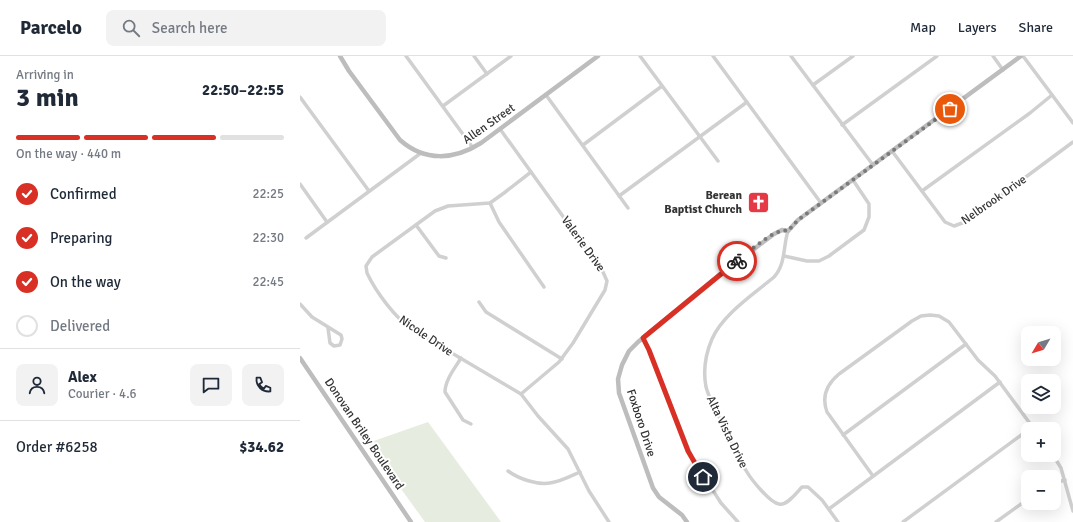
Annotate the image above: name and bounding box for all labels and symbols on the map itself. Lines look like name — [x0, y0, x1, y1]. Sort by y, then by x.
pin — [933, 92, 967, 126]
street label: Allen Street — [460, 101, 518, 147]
street label: Nelbrook Drive — [958, 172, 1030, 228]
place label: Berean Baptist Church — [664, 188, 742, 217]
church icon: Berean Baptist Church — [745, 189, 771, 215]
street label: Valerie Drive — [558, 213, 608, 275]
courier — [717, 241, 757, 281]
street label: Nicole Drive — [396, 312, 456, 360]
north arrow — [1021, 326, 1061, 366]
street label: Donovan Briley Boulevard — [321, 375, 407, 493]
street label: Foxboro Drive — [623, 387, 659, 459]
street label: Alta Vista Drive — [703, 393, 751, 471]
pin — [686, 460, 720, 494]

